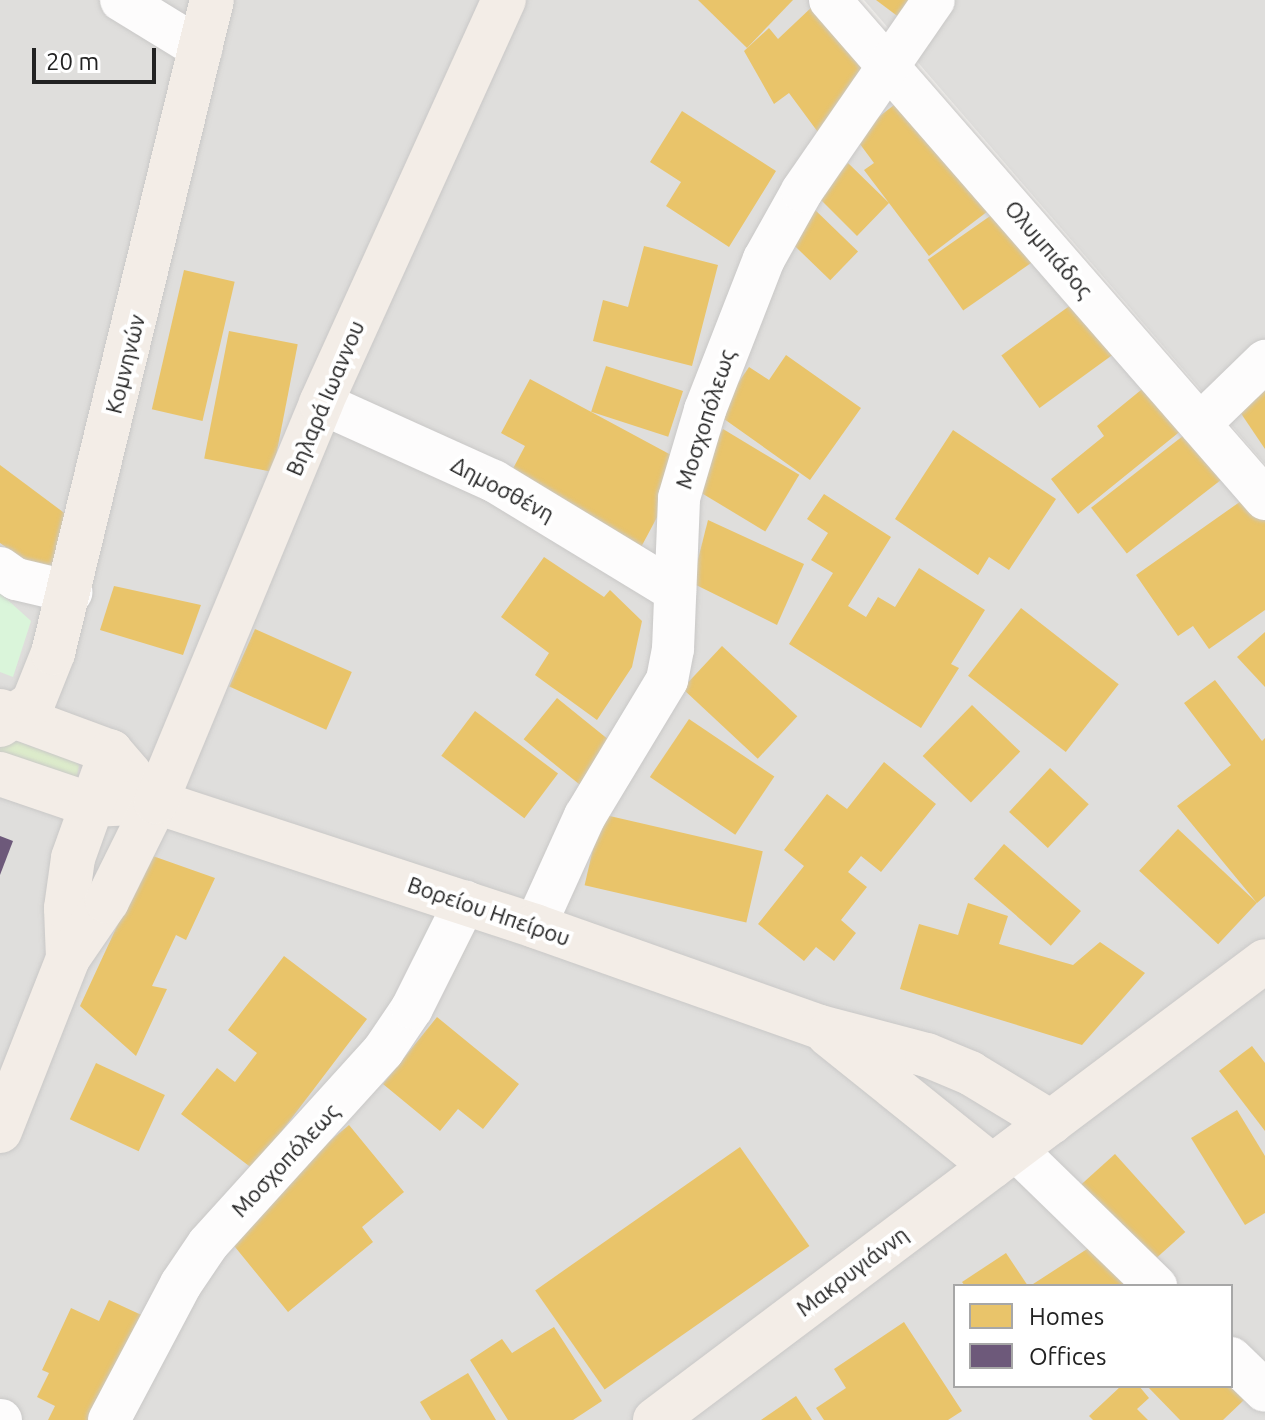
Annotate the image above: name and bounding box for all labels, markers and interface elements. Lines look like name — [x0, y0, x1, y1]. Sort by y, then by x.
scale bar — [36, 32, 160, 82]
text: 20 m — [46, 48, 99, 75]
street label: Ολυμπιάδος — [1000, 195, 1098, 303]
street label: Κομνηνών — [100, 312, 150, 416]
street label: Βηλαρά Ιωαννου — [280, 316, 370, 480]
street label: Μοσχοπόλεως — [670, 346, 740, 492]
street label: Δημοσθένη — [447, 451, 559, 527]
street label: Βορείου Ηπείρου — [404, 871, 574, 951]
street label: Μοσχοπόλεως — [226, 1098, 344, 1222]
street label: Μακρυγιάννη — [791, 1220, 913, 1322]
legend — [953, 1284, 1233, 1388]
text: Homes — [1029, 1303, 1104, 1330]
text: Offices — [1029, 1343, 1107, 1370]

